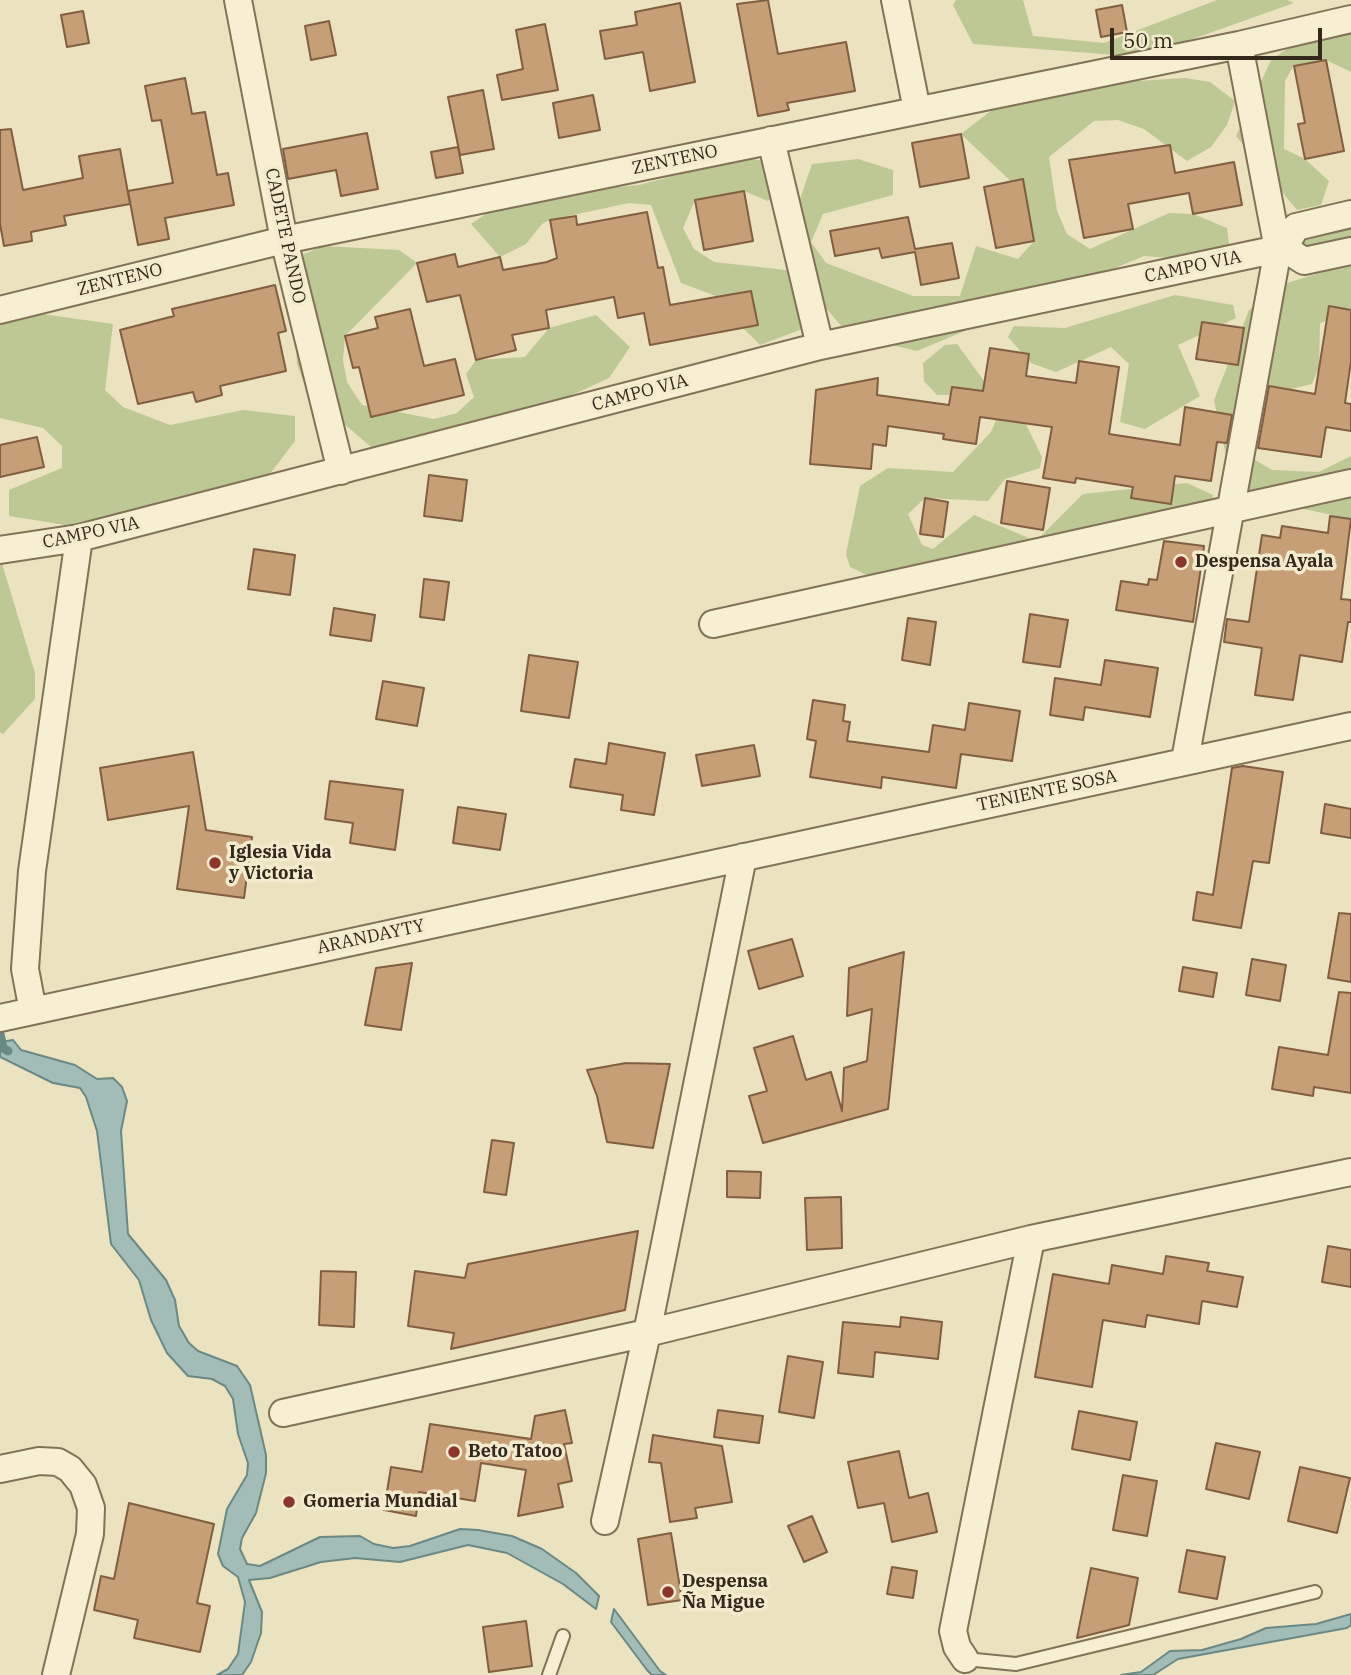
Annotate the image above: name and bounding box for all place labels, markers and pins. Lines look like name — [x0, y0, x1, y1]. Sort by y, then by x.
place label: Despensa Ayala — [1195, 551, 1334, 573]
marker: Despensa Ayala — [1173, 554, 1189, 570]
place label: Iglesia Vida y Victoria — [229, 842, 332, 884]
marker: Iglesia Vida y Victoria — [207, 855, 223, 871]
place label: Beto Tatoo — [468, 1441, 562, 1463]
marker: Beto Tatoo — [446, 1444, 462, 1460]
place label: Gomeria Mundial — [303, 1491, 458, 1513]
marker: Gomeria Mundial — [281, 1494, 297, 1510]
place label: Despensa Ña Migue — [682, 1571, 768, 1614]
marker: Despensa Ña Migue — [660, 1584, 676, 1600]

